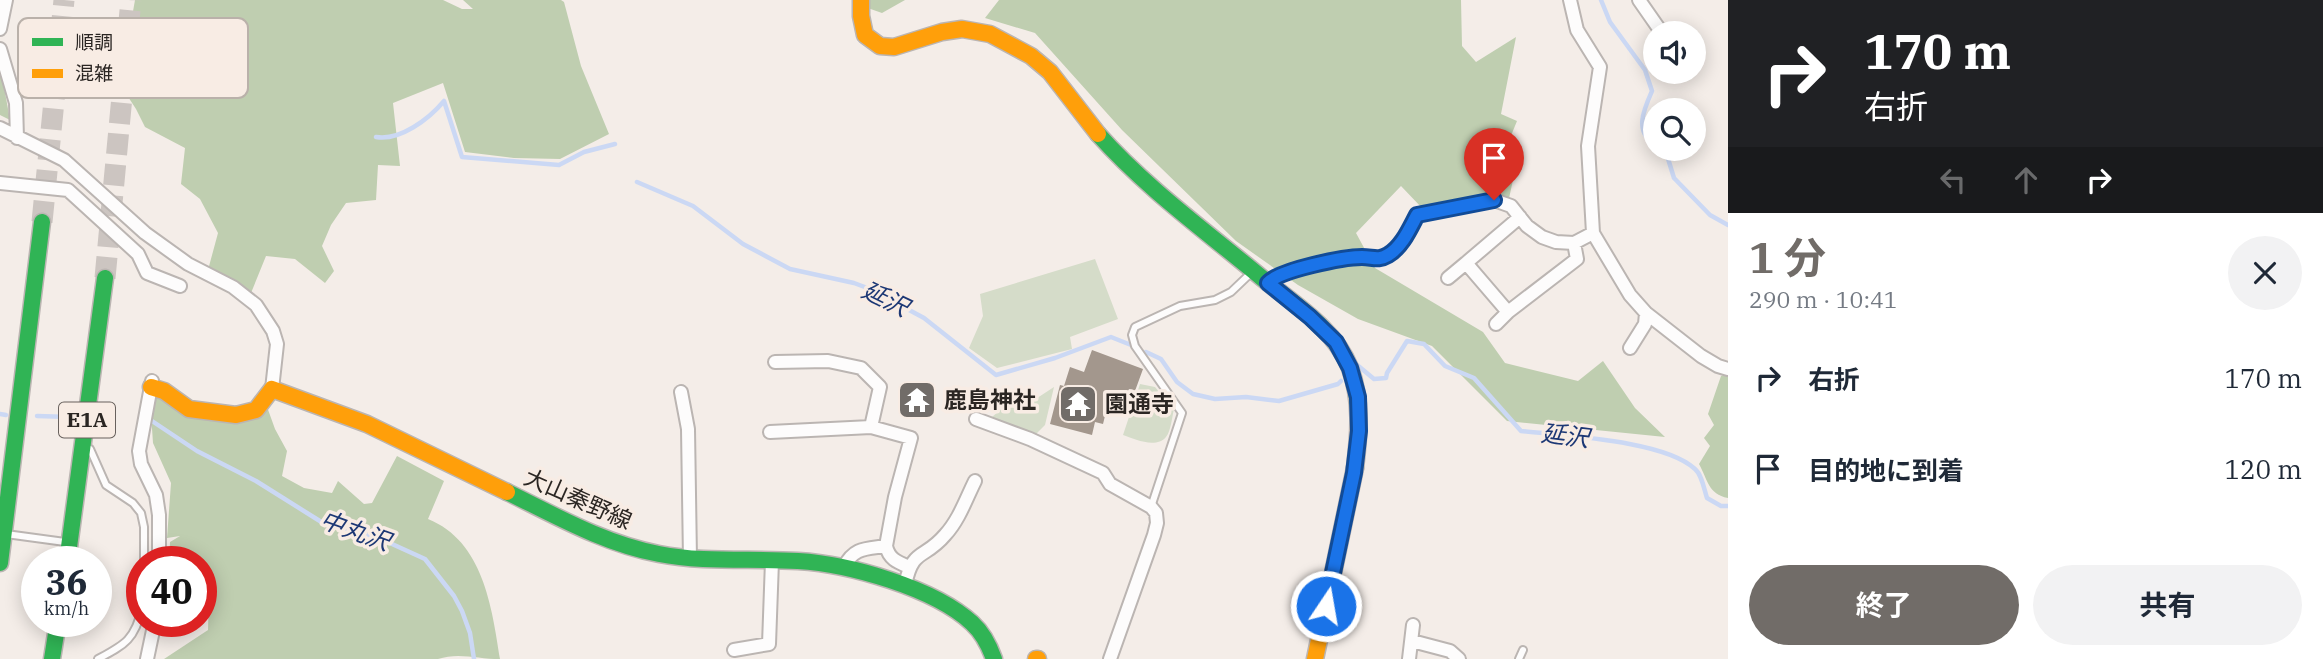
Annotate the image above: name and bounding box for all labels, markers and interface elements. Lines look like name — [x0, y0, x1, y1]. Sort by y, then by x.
legend — [18, 18, 248, 98]
text: 170 m — [1864, 19, 2011, 82]
map controls — [1643, 21, 1706, 161]
button: sound — [1643, 21, 1706, 84]
icon: right — [1749, 28, 1840, 119]
text: 順調 — [75, 30, 113, 54]
text: 混雑 — [75, 61, 113, 85]
text: 右折 — [1864, 85, 1928, 127]
button: search — [1643, 98, 1706, 161]
pin — [1464, 128, 1524, 200]
icon: arrive — [1475, 139, 1513, 177]
icon: left — [1934, 161, 1972, 199]
icon: ahead — [2007, 161, 2045, 199]
icon: right — [2080, 161, 2118, 199]
text: 1 分 — [1749, 230, 1826, 285]
button: close — [2228, 236, 2302, 310]
water label: 延沢 — [857, 273, 917, 324]
text: 290 m · 10:41 — [1749, 284, 1898, 314]
icon: right — [1749, 359, 1787, 397]
text: 170 m — [2224, 361, 2302, 395]
text: 右折 — [1808, 362, 1860, 396]
temple icon: 鹿島神社 — [896, 379, 938, 421]
temple icon: 園通寺 — [1057, 383, 1099, 425]
place label: 鹿島神社 — [944, 384, 1036, 414]
place label: 園通寺 — [1105, 388, 1174, 418]
road number: E1A — [59, 402, 115, 438]
water label: 延沢 — [1539, 416, 1594, 454]
icon: arrive — [1749, 450, 1787, 488]
text: 120 m — [2224, 452, 2302, 486]
text: 目的地に到着 — [1808, 453, 1964, 487]
street label: 大山秦野線 — [520, 461, 637, 535]
water label: 中丸沢 — [316, 503, 397, 558]
speed limit sign: 40 — [126, 546, 217, 637]
text: 36 — [45, 559, 88, 605]
button: 終了 — [1749, 565, 2019, 645]
button: 共有 — [2033, 565, 2302, 645]
position arrow — [1289, 569, 1363, 643]
text: km/h — [44, 597, 89, 620]

